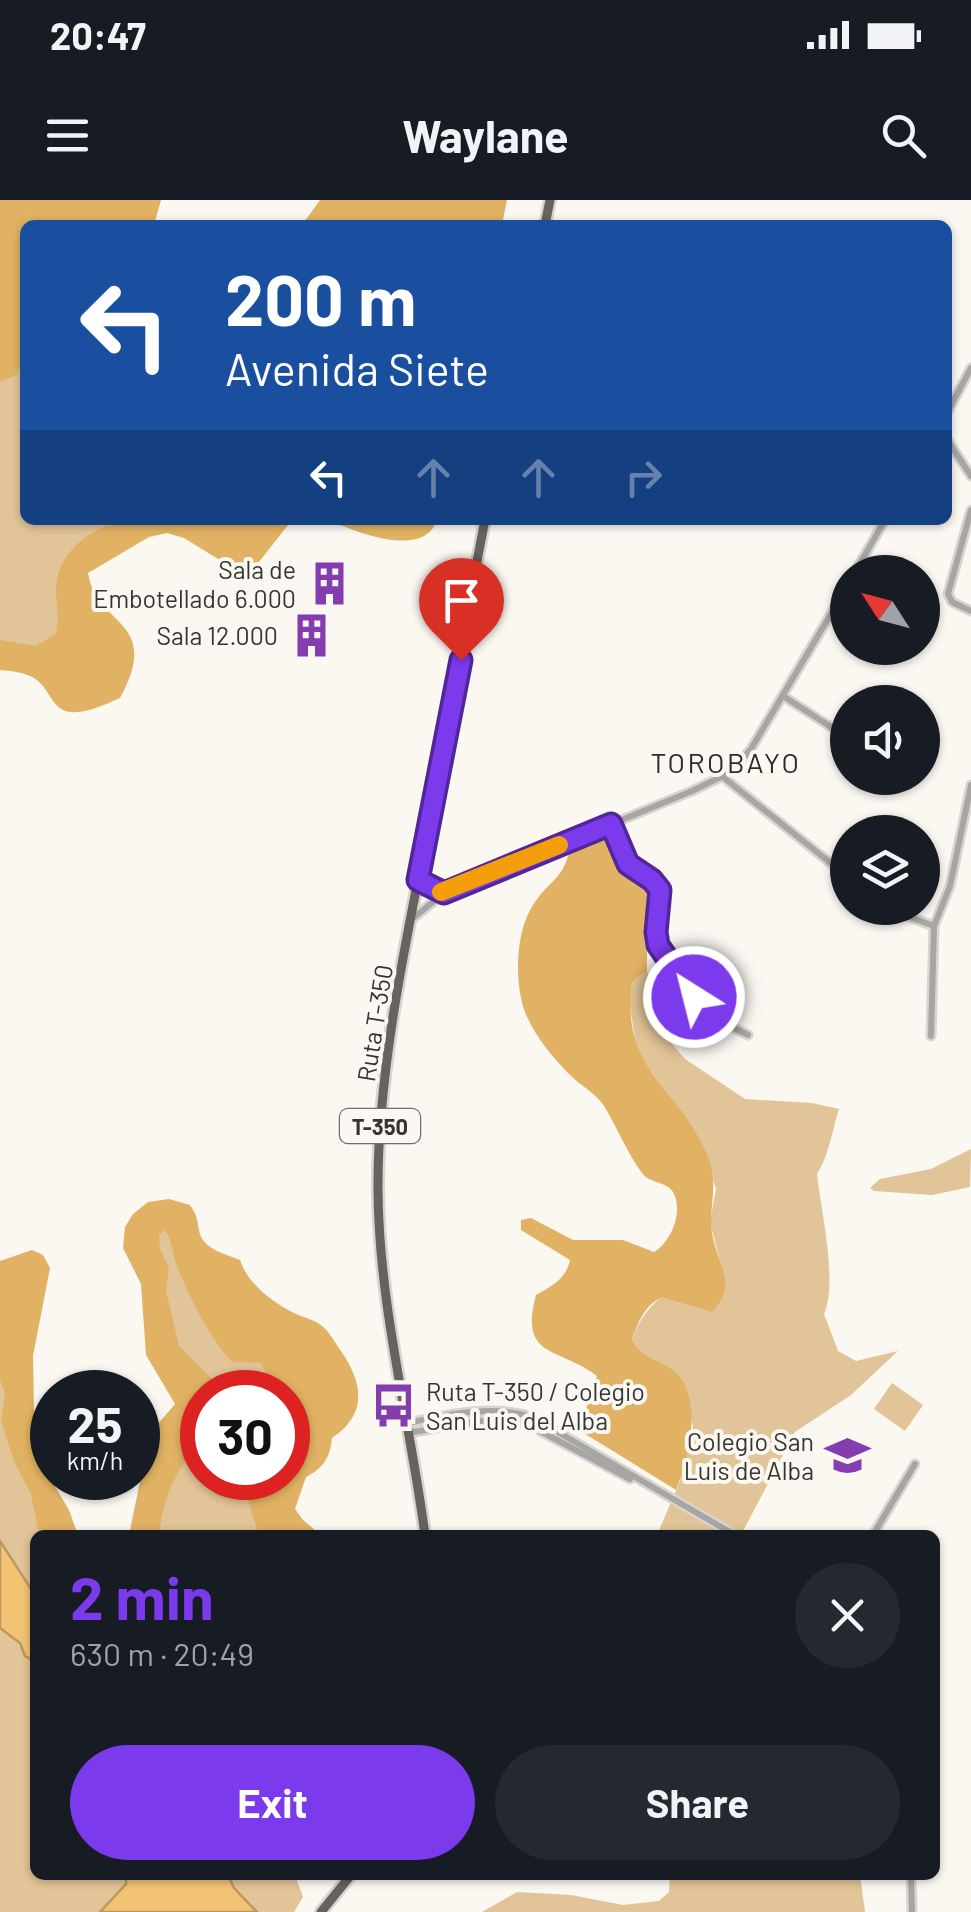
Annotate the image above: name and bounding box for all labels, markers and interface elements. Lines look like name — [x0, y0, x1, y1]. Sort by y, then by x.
text: 20:47 — [50, 12, 146, 58]
icon: menu — [40, 108, 95, 163]
text: Waylane — [402, 108, 569, 162]
icon: search — [876, 108, 931, 163]
text: 200 m — [225, 256, 416, 340]
icon: left — [60, 260, 190, 390]
text: Avenida Siete — [225, 341, 489, 395]
icon: left — [301, 450, 356, 505]
icon: ahead — [406, 450, 461, 505]
icon: ahead — [511, 450, 566, 505]
icon: right — [616, 450, 671, 505]
place label: Sala de Embotellado 6.000 — [93, 554, 296, 613]
north arrow — [830, 555, 940, 665]
map controls — [830, 555, 940, 925]
pin — [419, 558, 504, 661]
building icon: Sala de Embotellado 6.000 — [305, 559, 353, 607]
icon: arrive — [434, 573, 489, 628]
building icon: Sala 12.000 — [287, 611, 335, 659]
place label: Sala 12.000 — [157, 620, 278, 650]
button: sound — [830, 685, 940, 795]
district label: TOROBAYO — [650, 745, 802, 779]
button: layers — [830, 815, 940, 925]
position arrow — [642, 945, 746, 1049]
street label: Ruta T-350 — [350, 962, 398, 1084]
road number: T-350 — [340, 1109, 420, 1143]
speed limit sign: 30 — [180, 1370, 310, 1500]
place label: Ruta T-350 / Colegio San Luis del Alba — [426, 1376, 645, 1435]
bus stop icon: Ruta T-350 / Colegio San Luis del Alba — [369, 1381, 417, 1429]
text: 25 — [68, 1393, 122, 1453]
place label: Colegio San Luis de Alba — [684, 1426, 814, 1485]
school or university icon: Colegio San Luis de Alba — [823, 1431, 871, 1479]
text: km/h — [67, 1445, 123, 1475]
text: 2 min — [70, 1560, 214, 1632]
button: close — [795, 1563, 900, 1668]
text: 630 m · 20:49 — [70, 1634, 254, 1672]
button: Exit — [70, 1745, 475, 1860]
button: Share — [495, 1745, 900, 1860]

